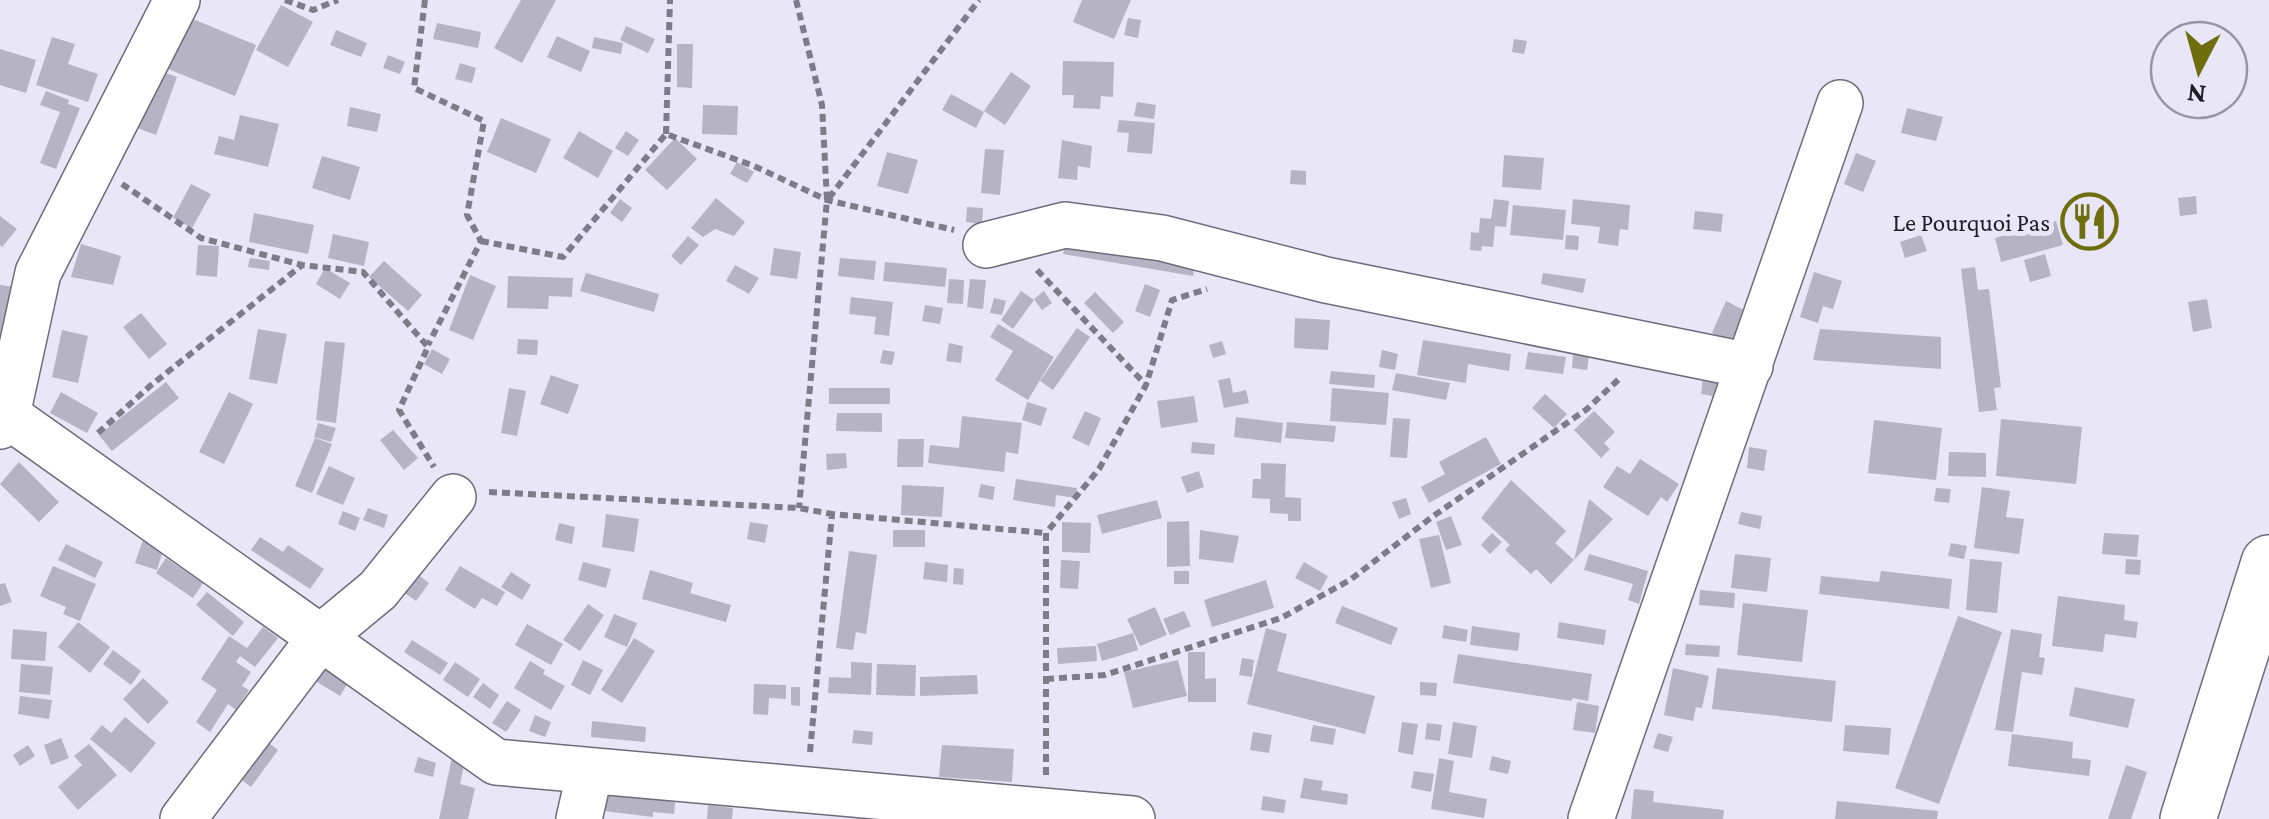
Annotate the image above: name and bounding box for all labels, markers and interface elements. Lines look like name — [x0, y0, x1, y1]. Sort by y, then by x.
north arrow — [2149, 20, 2249, 120]
text: N — [2185, 78, 2208, 111]
restaurant icon: Le Pourquoi Pas — [2059, 192, 2119, 252]
place label: Le Pourquoi Pas — [1893, 209, 2050, 237]

